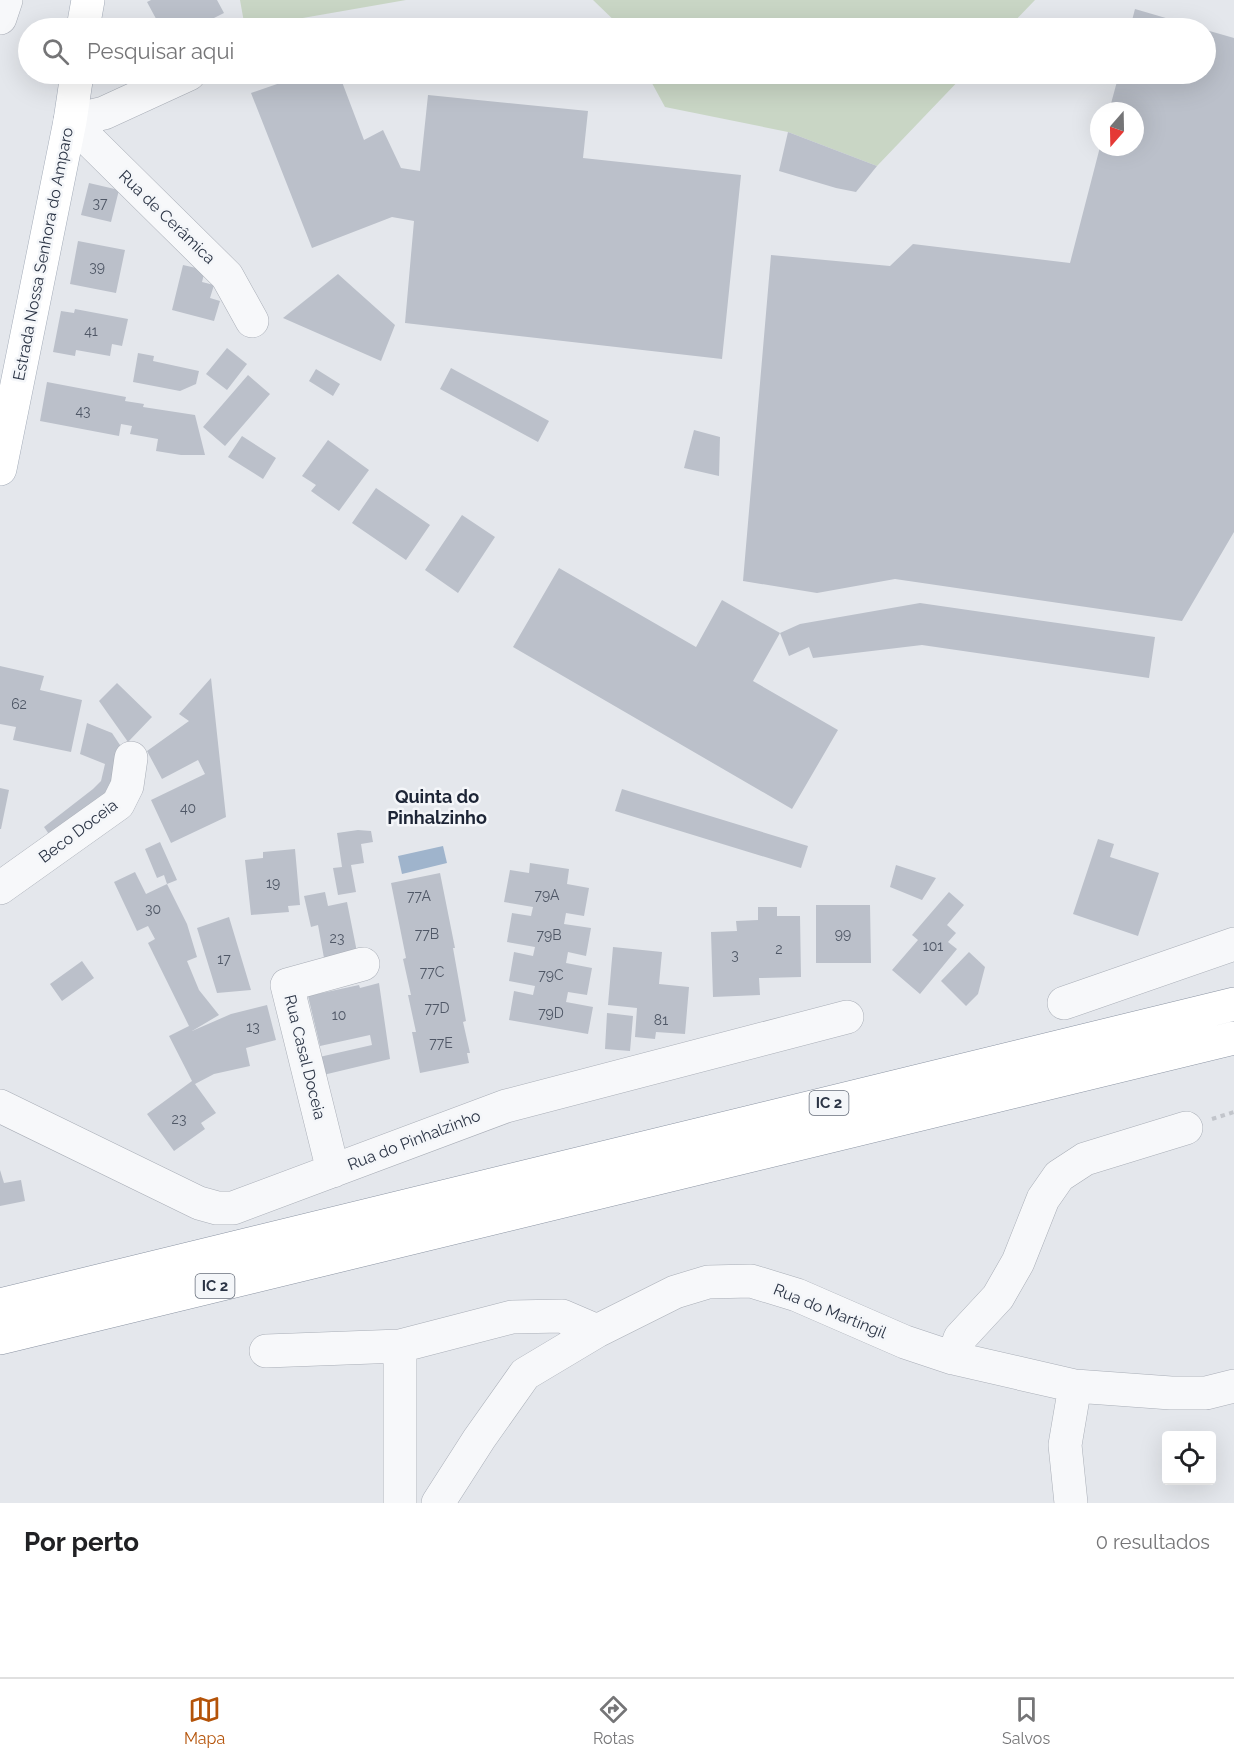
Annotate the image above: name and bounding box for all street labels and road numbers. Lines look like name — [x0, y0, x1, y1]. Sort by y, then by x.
street label: Estrada Nossa Senhora do Amparo — [9, 126, 77, 382]
street label: Rua de Cerâmica — [115, 166, 219, 268]
street label: Beco Doceia — [35, 795, 121, 867]
street label: Rua Casal Doceia — [280, 993, 330, 1121]
road number: IC 2 — [810, 1091, 848, 1115]
street label: Rua do Pinhalzinho — [345, 1106, 483, 1174]
road number: IC 2 — [196, 1274, 234, 1298]
street label: Rua do Martingil — [771, 1280, 890, 1343]

